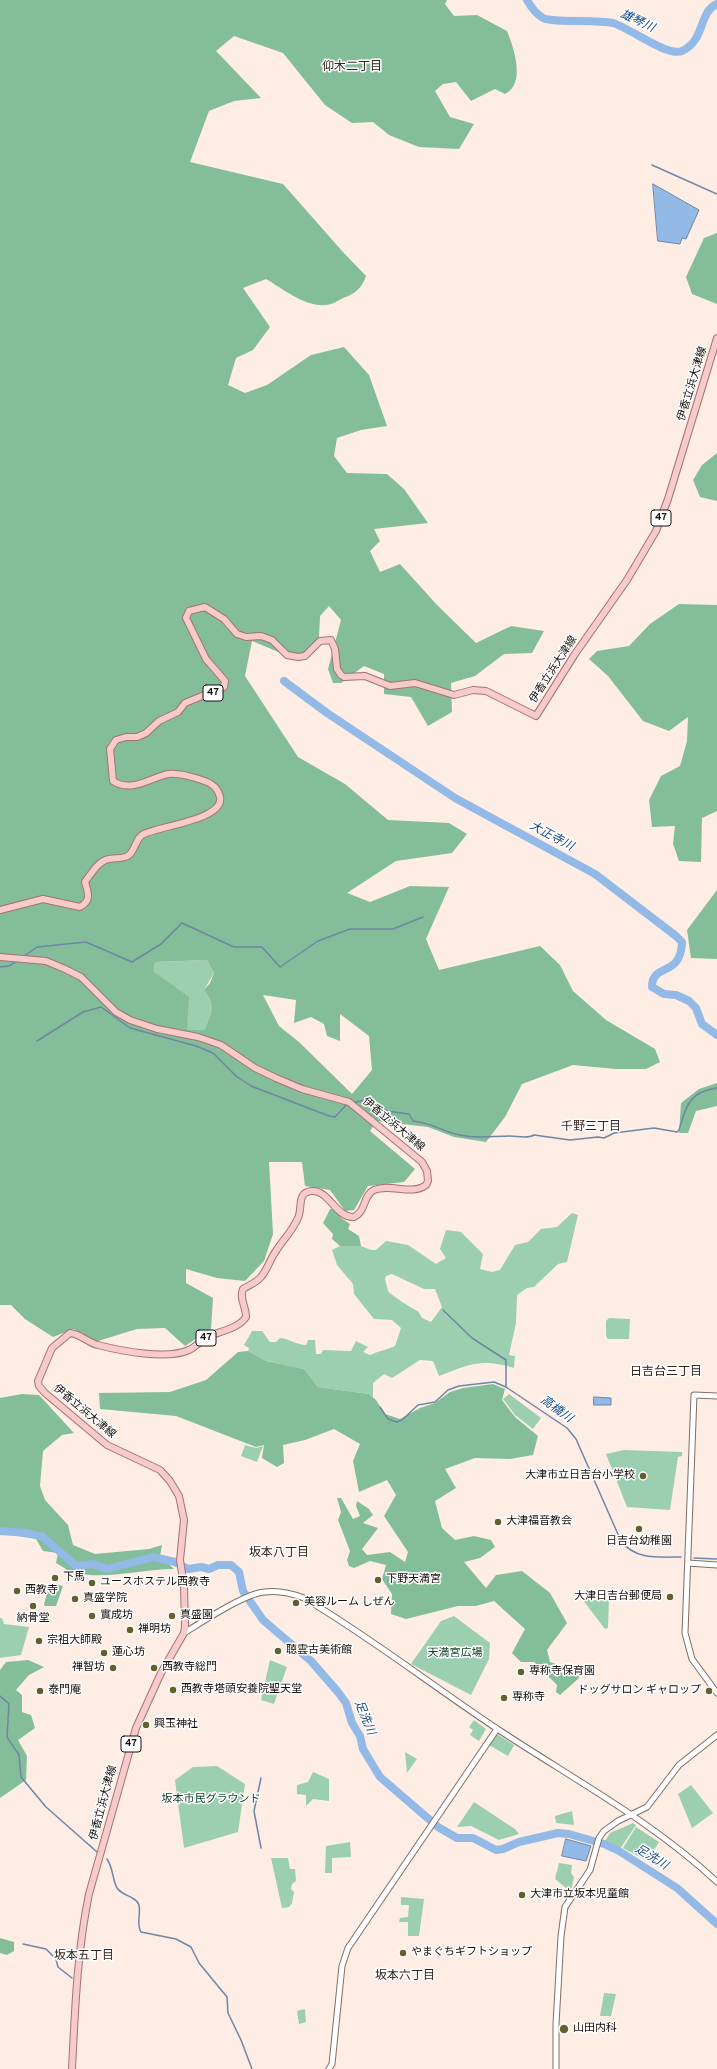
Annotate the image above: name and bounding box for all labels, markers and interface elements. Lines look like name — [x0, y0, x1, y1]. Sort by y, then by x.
water label: 雄琴川 — [618, 8, 656, 36]
district label: 仰木二丁目 — [322, 61, 382, 75]
street label: 伊香立浜大津線 — [675, 345, 711, 423]
road number: 47 — [651, 510, 671, 526]
street label: 伊香立浜大津線 — [527, 634, 581, 706]
road number: 47 — [203, 685, 223, 701]
water label: 大正寺川 — [526, 819, 576, 855]
street label: 伊香立浜大津線 — [359, 1095, 427, 1155]
district label: 千野三丁目 — [561, 1121, 621, 1135]
road number: 47 — [196, 1330, 216, 1346]
district label: 日吉台三丁目 — [630, 1366, 702, 1380]
street label: 伊香立浜大津線 — [50, 1382, 118, 1442]
water label: 高橋川 — [537, 1394, 575, 1426]
place label: 大津市立日吉台小学校 — [525, 1469, 635, 1483]
marker: 大津市立日吉台小学校 — [638, 1471, 648, 1481]
place label: 大津福音教会 — [506, 1515, 572, 1529]
marker: 大津福音教会 — [493, 1517, 503, 1527]
marker: 日吉台幼稚園 — [634, 1524, 644, 1534]
place label: 日吉台幼稚園 — [606, 1535, 672, 1549]
district label: 坂本八丁目 — [249, 1547, 309, 1561]
place label: 下馬 — [63, 1571, 85, 1585]
marker: 下馬 — [50, 1573, 60, 1583]
place label: 下野天満宮 — [386, 1573, 441, 1587]
marker: 下野天満宮 — [373, 1575, 383, 1585]
place label: ユースホステル西教寺 — [100, 1576, 210, 1590]
marker: ユースホステル西教寺 — [87, 1578, 97, 1588]
place label: 西教寺 — [25, 1584, 58, 1598]
marker: 西教寺 — [12, 1586, 22, 1596]
place label: 大津日吉台郵便局 — [574, 1590, 662, 1604]
place label: 真盛学院 — [83, 1592, 127, 1606]
marker: 大津日吉台郵便局 — [665, 1592, 675, 1602]
marker: 真盛学院 — [70, 1594, 80, 1604]
place label: 美容ルーム しぜん — [304, 1596, 395, 1610]
marker: 美容ルーム しぜん — [291, 1598, 301, 1608]
marker: 納骨堂 — [28, 1601, 38, 1611]
place label: 實成坊 — [100, 1609, 133, 1623]
place label: 真盛園 — [180, 1609, 213, 1623]
marker: 實成坊 — [87, 1611, 97, 1621]
marker: 真盛園 — [167, 1611, 177, 1621]
place label: 納骨堂 — [17, 1612, 49, 1626]
place label: 禅明坊 — [138, 1623, 171, 1637]
marker: 禅明坊 — [125, 1625, 135, 1635]
place label: 宗祖大師殿 — [47, 1634, 102, 1648]
marker: 宗祖大師殿 — [34, 1636, 44, 1646]
place label: 聴雲古美術館 — [286, 1644, 352, 1658]
place label: 蓮心坊 — [112, 1646, 145, 1660]
marker: 聴雲古美術館 — [273, 1646, 283, 1656]
park label: 天満宮広場 — [428, 1647, 482, 1661]
marker: 蓮心坊 — [99, 1648, 109, 1658]
place label: 禅智坊 — [72, 1661, 105, 1675]
place label: 西教寺総門 — [162, 1661, 217, 1675]
marker: 禅智坊 — [108, 1663, 118, 1673]
marker: 西教寺総門 — [149, 1663, 159, 1673]
place label: 専称寺保育園 — [529, 1665, 595, 1679]
marker: 専称寺保育園 — [516, 1667, 526, 1677]
place label: 西教寺塔頭安養院聖天堂 — [181, 1683, 302, 1697]
place label: 泰門庵 — [48, 1684, 81, 1698]
place label: ドッグサロン ギャロップ — [577, 1684, 701, 1698]
marker: 西教寺塔頭安養院聖天堂 — [168, 1685, 178, 1695]
marker: 泰門庵 — [35, 1686, 45, 1696]
marker: ドッグサロン ギャロップ — [704, 1686, 714, 1696]
place label: 専称寺 — [512, 1691, 545, 1705]
marker: 専称寺 — [499, 1693, 509, 1703]
water label: 足洗川 — [351, 1699, 377, 1737]
place label: 興玉神社 — [154, 1718, 198, 1732]
marker: 興玉神社 — [141, 1720, 151, 1730]
road number: 47 — [121, 1736, 141, 1752]
street label: 伊香立浜大津線 — [88, 1764, 120, 1842]
park label: 坂本市民グラウンド — [162, 1793, 260, 1807]
water label: 足洗川 — [632, 1843, 670, 1873]
place label: 大津市立坂本児童館 — [530, 1888, 629, 1902]
marker: 大津市立坂本児童館 — [517, 1890, 527, 1900]
place label: やまぐちギフトショップ — [411, 1946, 532, 1960]
marker: やまぐちギフトショップ — [398, 1948, 408, 1958]
district label: 坂本五丁目 — [54, 1950, 114, 1964]
district label: 坂本六丁目 — [375, 1970, 435, 1984]
place label: 山田内科 — [573, 2022, 617, 2036]
marker: 山田内科 — [558, 2023, 570, 2035]

